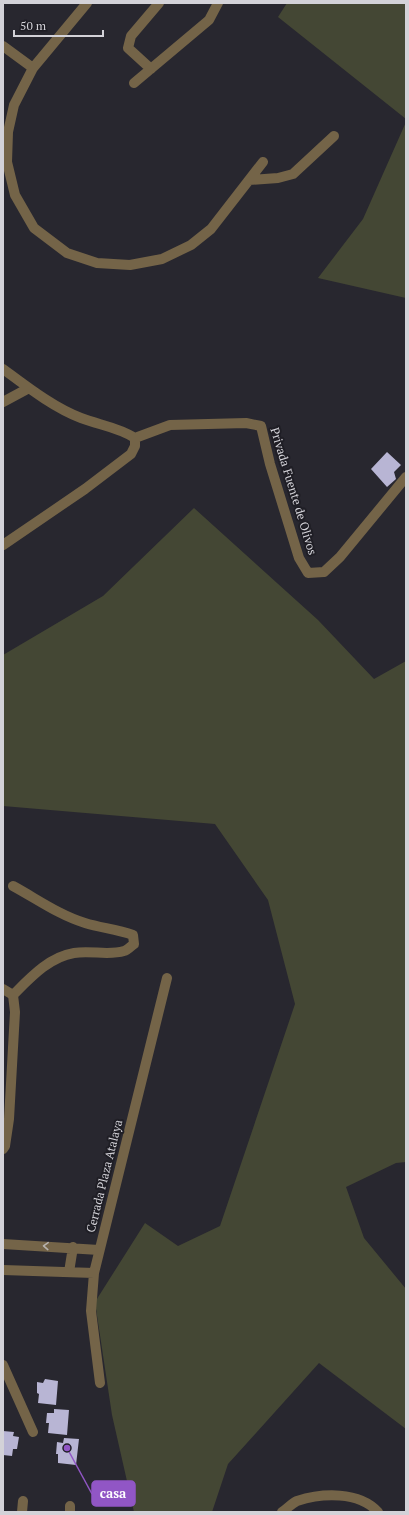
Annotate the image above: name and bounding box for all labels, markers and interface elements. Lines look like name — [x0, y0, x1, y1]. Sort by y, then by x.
scale bar — [14, 12, 103, 38]
text: 50 m — [20, 18, 47, 33]
street label: Privada Fuente de Olivos — [267, 425, 321, 557]
street label: Cerrada Plaza Atalaya — [83, 1118, 125, 1234]
one-way arrow — [43, 1242, 49, 1250]
callout: casa — [92, 1481, 135, 1506]
text: casa — [100, 1484, 127, 1502]

